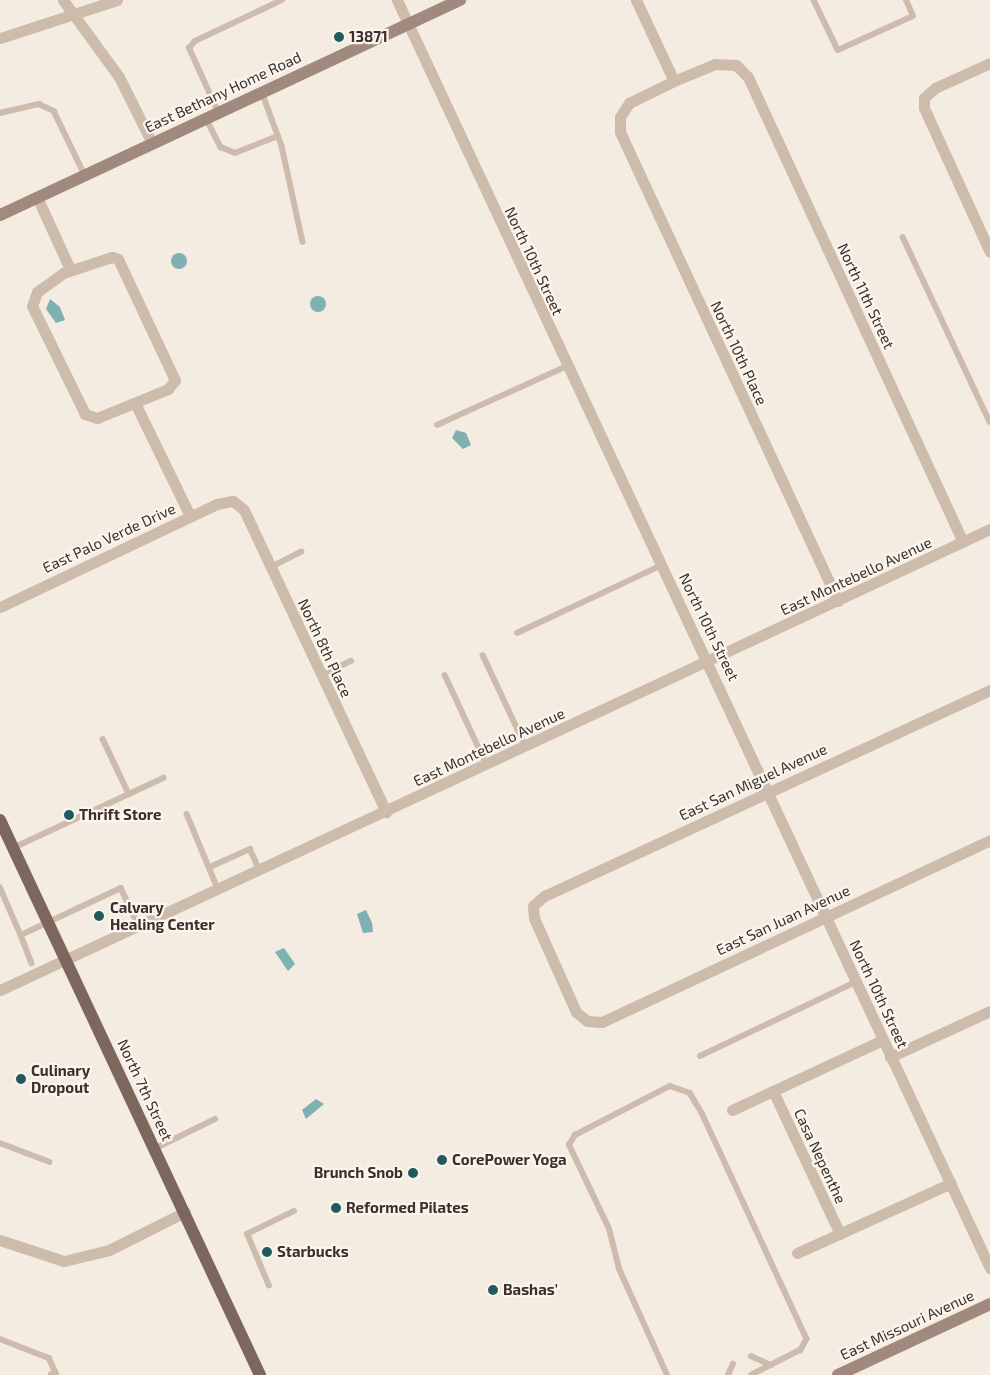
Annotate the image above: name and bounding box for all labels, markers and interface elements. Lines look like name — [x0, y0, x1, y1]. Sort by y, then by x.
place label: 13871 — [349, 28, 388, 46]
marker: 13871 — [333, 31, 345, 43]
street label: East Bethany Home Road — [142, 48, 304, 136]
street label: North 10th Street — [501, 204, 567, 318]
street label: North 11th Street — [834, 240, 898, 352]
street label: North 10th Place — [707, 298, 771, 408]
street label: East Palo Verde Drive — [40, 499, 178, 577]
street label: East Montebello Avenue — [777, 533, 935, 619]
street label: North 10th Street — [675, 570, 743, 684]
street label: North 8th Place — [294, 596, 356, 700]
street label: East Montebello Avenue — [410, 704, 568, 790]
street label: East San Miguel Avenue — [676, 740, 830, 824]
place label: Thrift Store — [79, 806, 162, 824]
marker: Thrift Store — [63, 809, 75, 821]
street label: East San Juan Avenue — [713, 881, 853, 959]
place label: Calvary Healing Center — [110, 898, 215, 933]
marker: Calvary Healing Center — [92, 909, 106, 923]
street label: North 10th Street — [846, 937, 912, 1051]
street label: North 7th Street — [114, 1036, 176, 1144]
place label: Culinary Dropout — [31, 1061, 90, 1096]
marker: Culinary Dropout — [15, 1073, 27, 1085]
street label: Casa Nepenthe — [790, 1106, 850, 1206]
place label: CorePower Yoga — [452, 1151, 567, 1169]
marker: CorePower Yoga — [436, 1154, 448, 1166]
place label: Brunch Snob — [314, 1164, 403, 1182]
marker: Brunch Snob — [407, 1167, 419, 1179]
place label: Reformed Pilates — [346, 1199, 469, 1217]
marker: Reformed Pilates — [330, 1202, 342, 1214]
place label: Starbucks — [277, 1243, 349, 1261]
marker: Starbucks — [261, 1246, 273, 1258]
place label: Bashas' — [503, 1281, 558, 1299]
marker: Bashas' — [487, 1284, 499, 1296]
street label: East Missouri Avenue — [837, 1286, 977, 1364]

